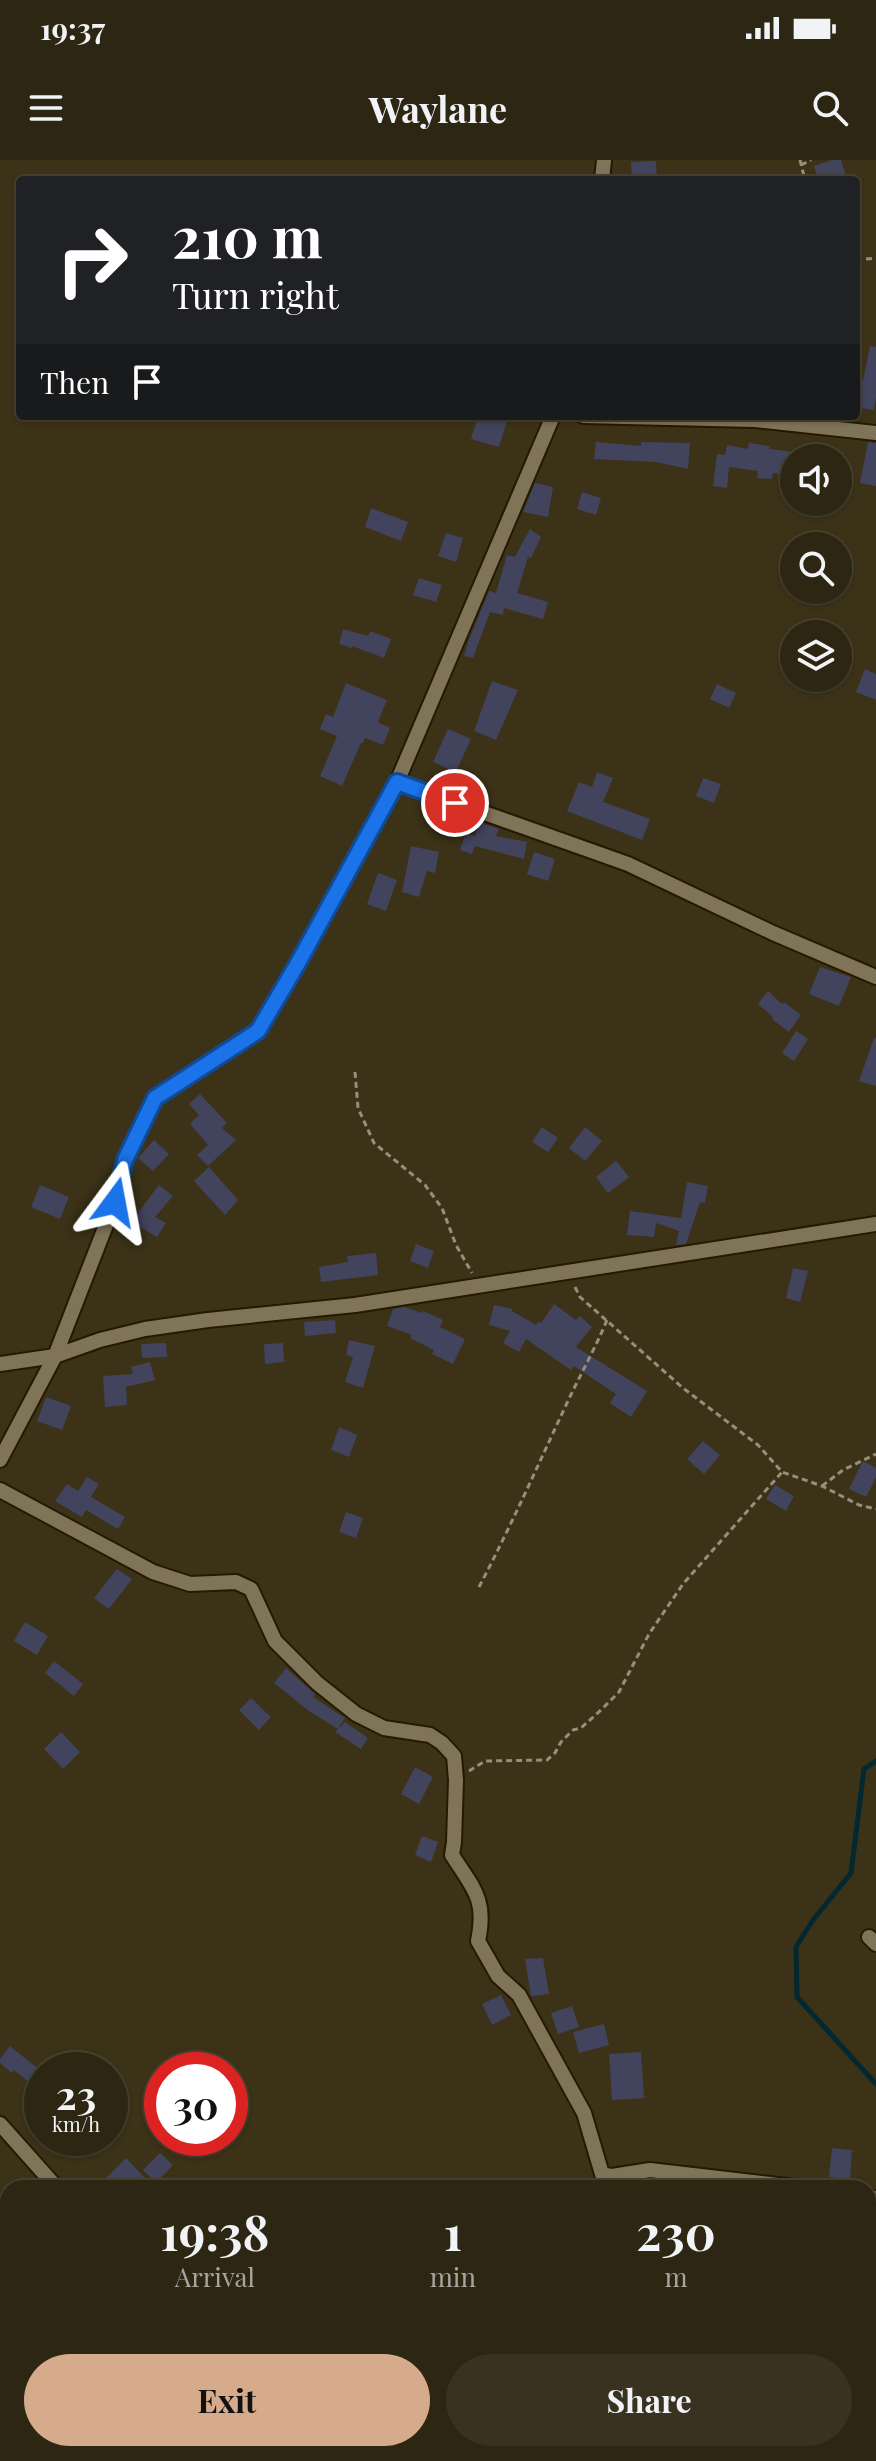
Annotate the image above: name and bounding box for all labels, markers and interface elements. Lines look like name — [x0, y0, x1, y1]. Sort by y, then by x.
text: 19:37 — [40, 8, 105, 48]
text: Waylane — [369, 84, 507, 132]
icon: menu — [24, 86, 68, 130]
icon: search — [808, 86, 852, 130]
text: 210 m — [172, 198, 323, 273]
icon: right — [40, 208, 144, 312]
text: Turn right — [172, 270, 339, 318]
icon: arrive — [125, 360, 169, 404]
text: Then — [40, 362, 109, 402]
map controls — [780, 444, 852, 692]
button: sound — [780, 444, 852, 516]
button: search — [780, 532, 852, 604]
button: layers — [780, 620, 852, 692]
pin — [421, 769, 489, 837]
icon: arrive — [433, 781, 477, 825]
position arrow — [73, 1160, 157, 1244]
speed limit sign: 30 — [144, 2052, 248, 2156]
text: 23 — [56, 2067, 96, 2120]
text: km/h — [52, 2110, 100, 2137]
text: 19:38 — [160, 2199, 269, 2263]
text: 1 — [444, 2199, 462, 2263]
text: 230 — [636, 2199, 716, 2263]
text: Arrival — [175, 2259, 255, 2294]
text: min — [430, 2259, 476, 2294]
text: m — [664, 2259, 688, 2294]
button: Exit — [24, 2354, 430, 2446]
button: Share — [446, 2354, 852, 2446]

